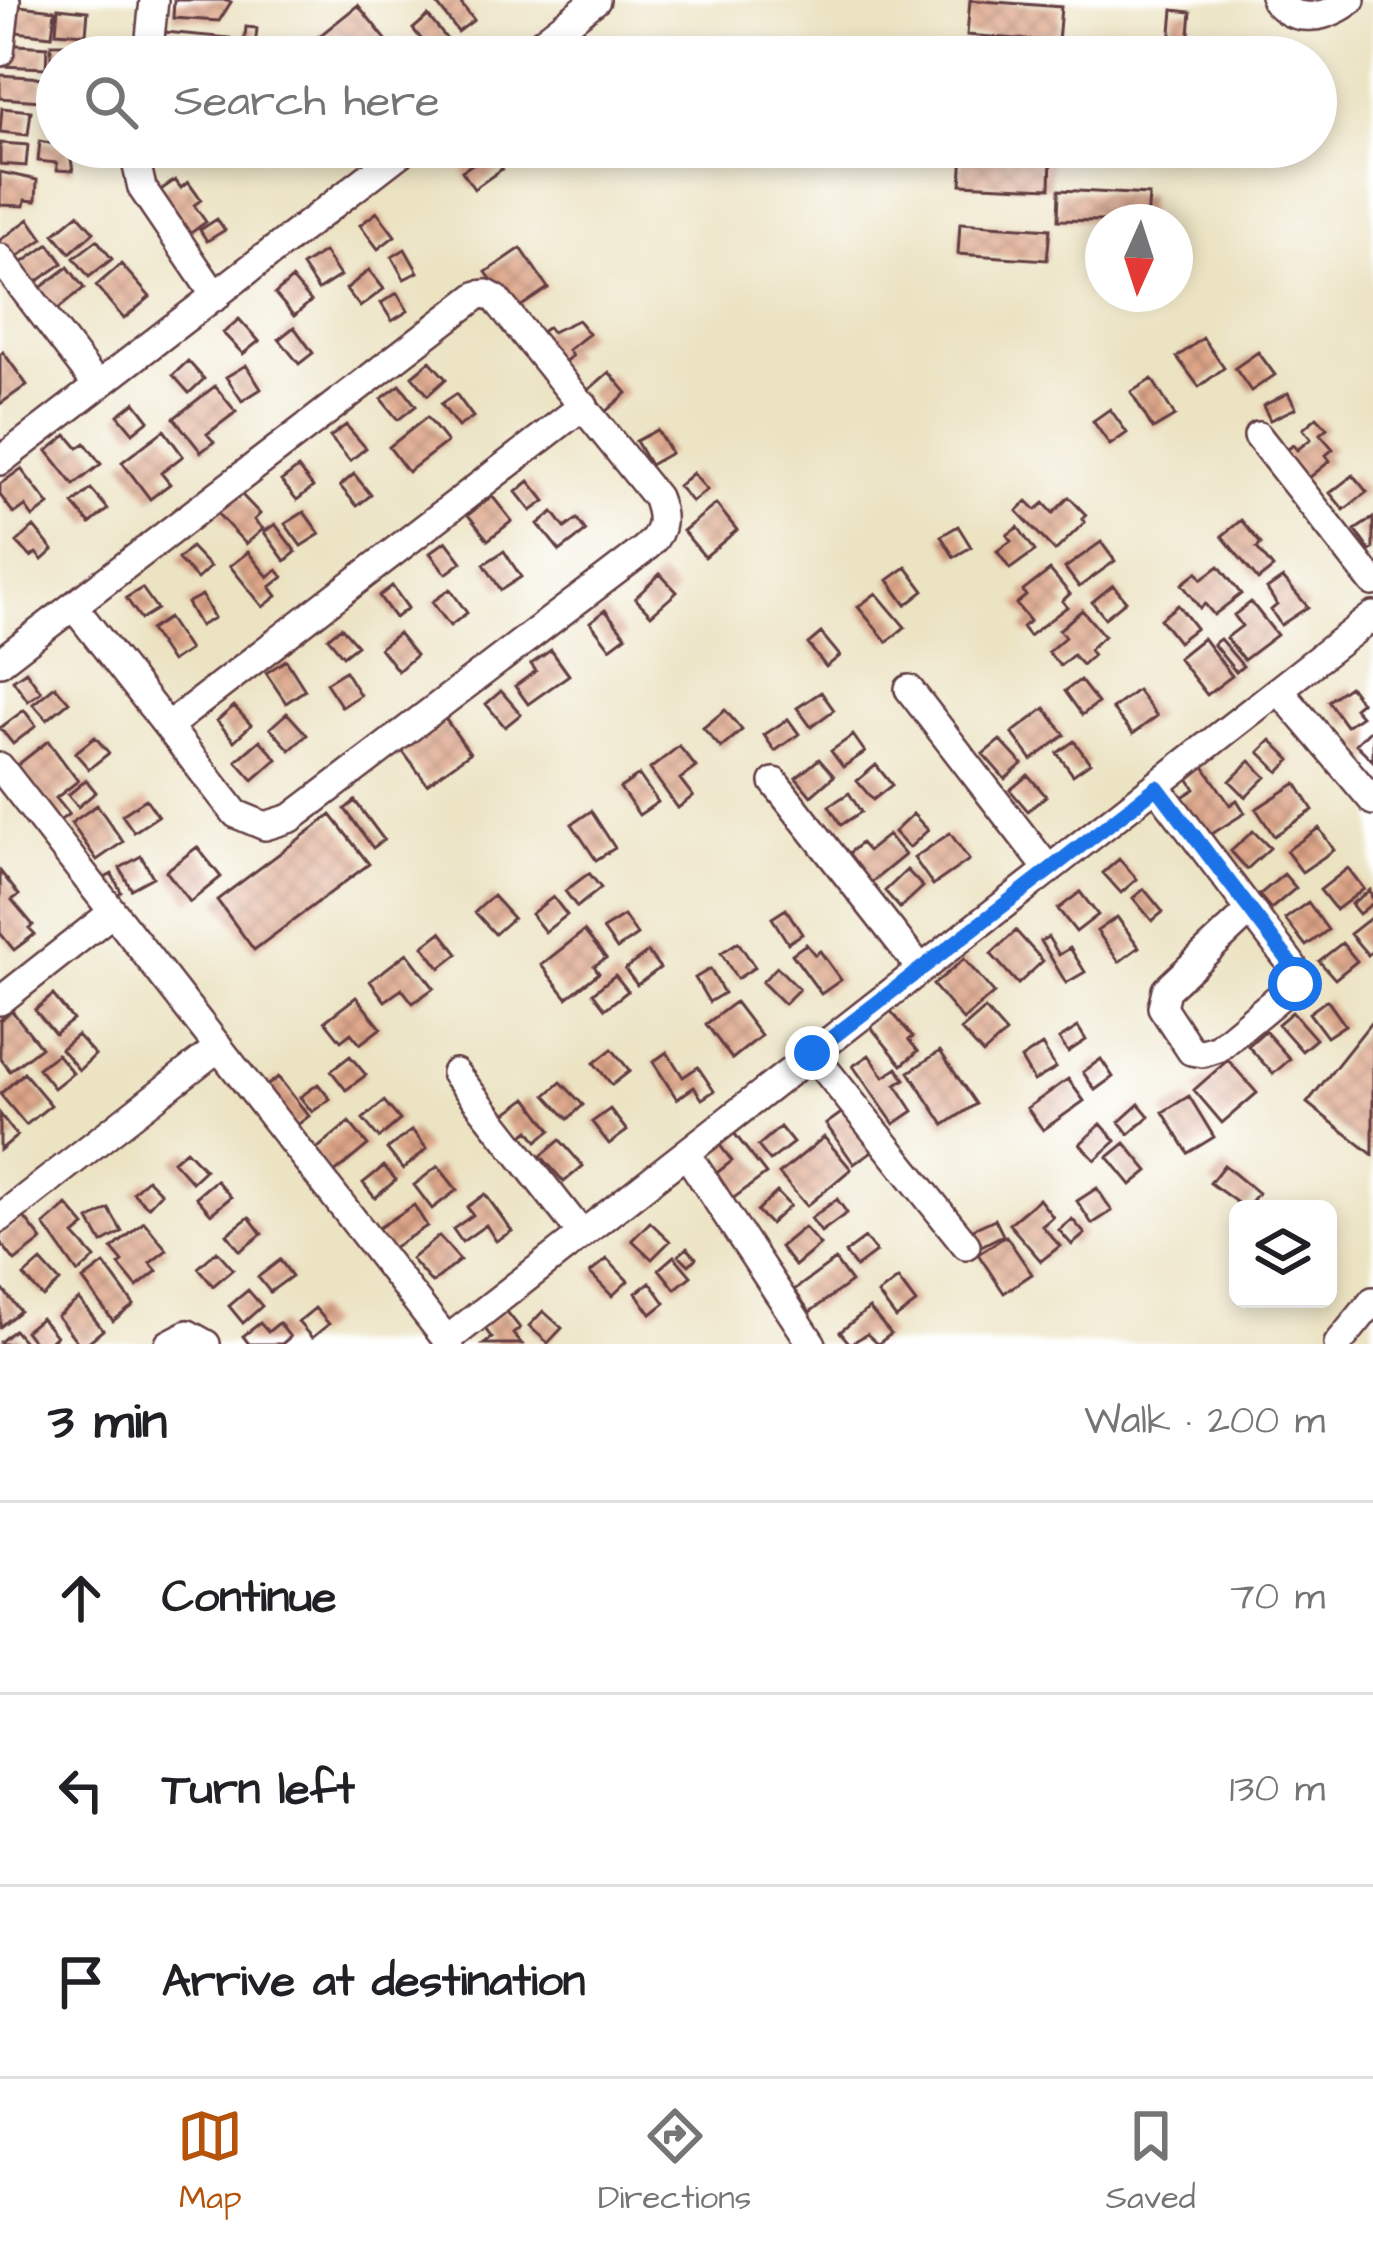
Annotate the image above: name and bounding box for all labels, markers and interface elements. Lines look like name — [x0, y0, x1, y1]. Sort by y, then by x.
search box — [36, 36, 1337, 168]
icon: search — [78, 69, 144, 135]
text: Search here — [174, 71, 440, 133]
north arrow — [1085, 204, 1193, 312]
route start — [1268, 957, 1322, 1011]
route end — [785, 1026, 839, 1080]
map controls — [1229, 1200, 1337, 1308]
button: layers — [1229, 1200, 1337, 1308]
text: 3 min — [48, 1387, 167, 1458]
text: Walk · 200 m — [1084, 1395, 1325, 1449]
icon: ahead — [48, 1565, 114, 1631]
text: Continue — [162, 1567, 336, 1629]
text: 70 m — [1230, 1571, 1325, 1625]
icon: left — [48, 1757, 114, 1823]
text: Turn left — [162, 1759, 355, 1821]
text: 130 m — [1230, 1763, 1325, 1817]
icon: arrive — [48, 1949, 114, 2015]
text: Arrive at destination — [162, 1951, 585, 2013]
tab: Map — [177, 2103, 243, 2221]
tab: Directions — [598, 2103, 751, 2221]
tab: Saved — [1106, 2103, 1196, 2221]

